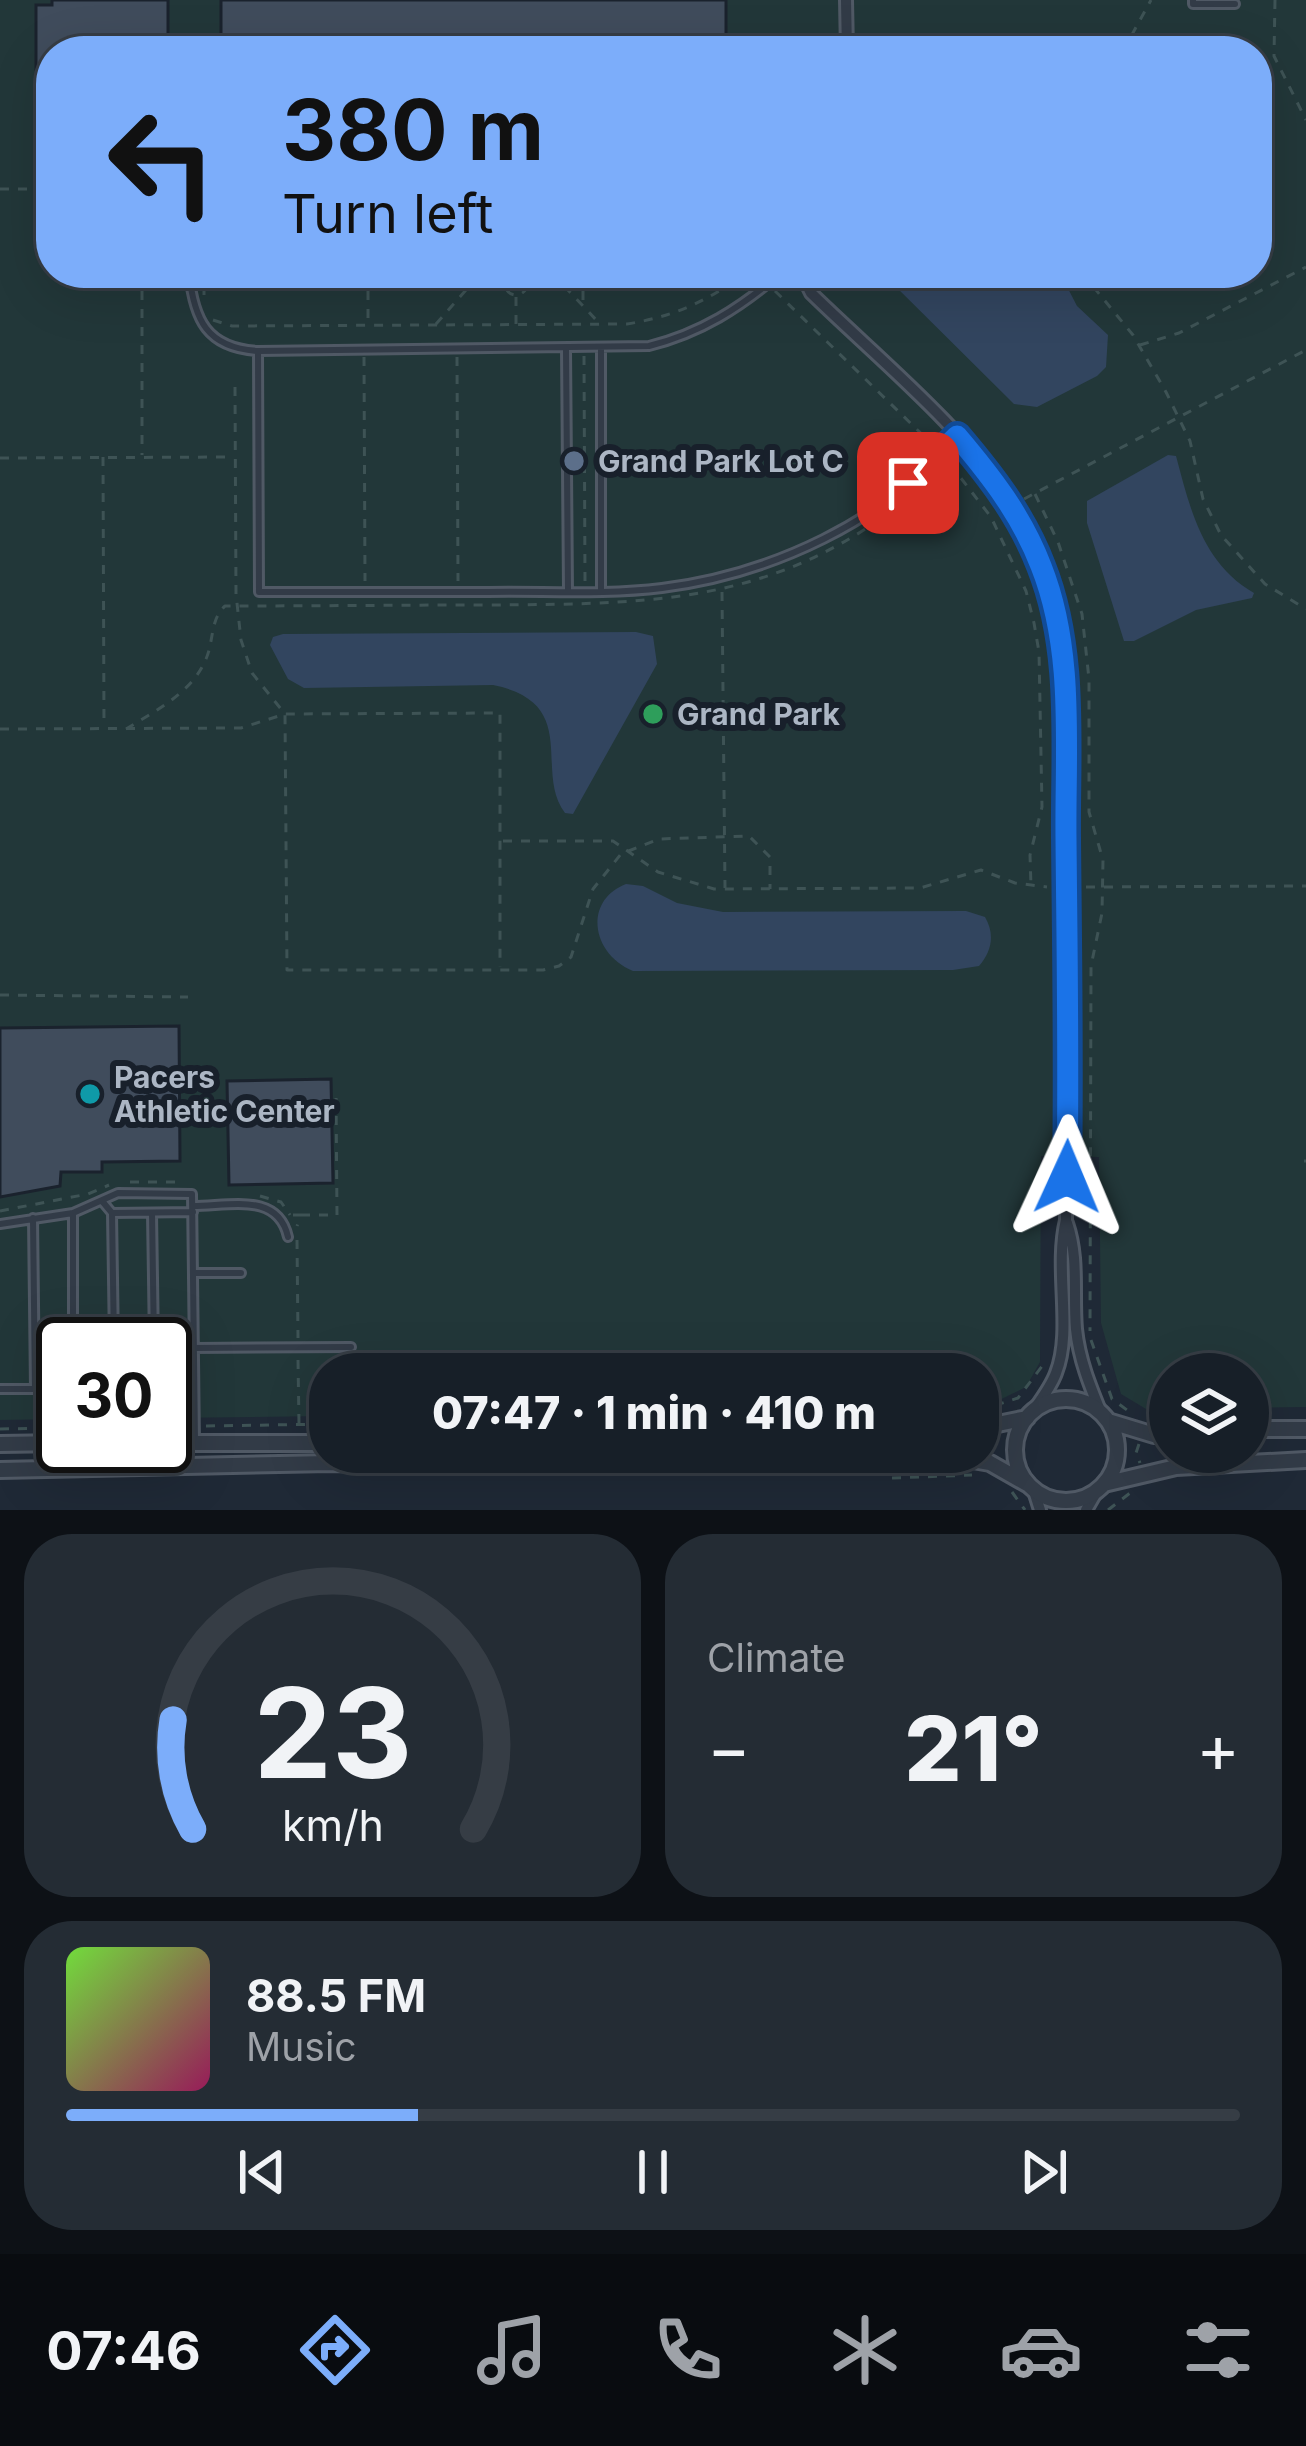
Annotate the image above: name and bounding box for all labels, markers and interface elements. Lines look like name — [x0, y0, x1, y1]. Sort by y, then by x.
text: 380 m — [282, 79, 544, 180]
icon: left — [84, 84, 240, 240]
text: Turn left — [282, 181, 493, 246]
pin — [857, 432, 959, 534]
place label: Grand Park Lot C — [598, 443, 844, 479]
marker: Grand Park Lot C — [561, 448, 587, 474]
icon: arrive — [875, 450, 941, 516]
place label: Grand Park — [677, 696, 841, 732]
marker: Grand Park — [640, 701, 666, 727]
place label: Pacers Athletic Center — [114, 1059, 335, 1129]
marker: Pacers Athletic Center — [77, 1081, 103, 1107]
position arrow — [1004, 1114, 1130, 1240]
speed limit sign: 30 — [36, 1317, 192, 1473]
map controls — [1149, 1353, 1269, 1473]
button: layers — [1149, 1353, 1269, 1473]
text: 07:47 · 1 min · 410 m — [432, 1385, 876, 1440]
text: Climate — [707, 1634, 846, 1681]
text: 23 — [253, 1657, 412, 1808]
text: 21° — [904, 1694, 1043, 1803]
text: − — [707, 1708, 751, 1788]
text: + — [1196, 1708, 1240, 1788]
text: km/h — [282, 1798, 383, 1850]
text: 88.5 FM — [246, 1968, 426, 2023]
text: Music — [246, 2023, 357, 2070]
icon: previous — [229, 2139, 295, 2205]
icon: pause — [620, 2139, 686, 2205]
icon: next — [1011, 2139, 1077, 2205]
icon: directions — [293, 2308, 377, 2392]
icon: music — [470, 2308, 554, 2392]
icon: phone — [646, 2308, 730, 2392]
icon: climate — [823, 2308, 907, 2392]
icon: car — [999, 2308, 1083, 2392]
icon: filters — [1176, 2308, 1260, 2392]
text: 07:46 — [46, 2318, 201, 2383]

